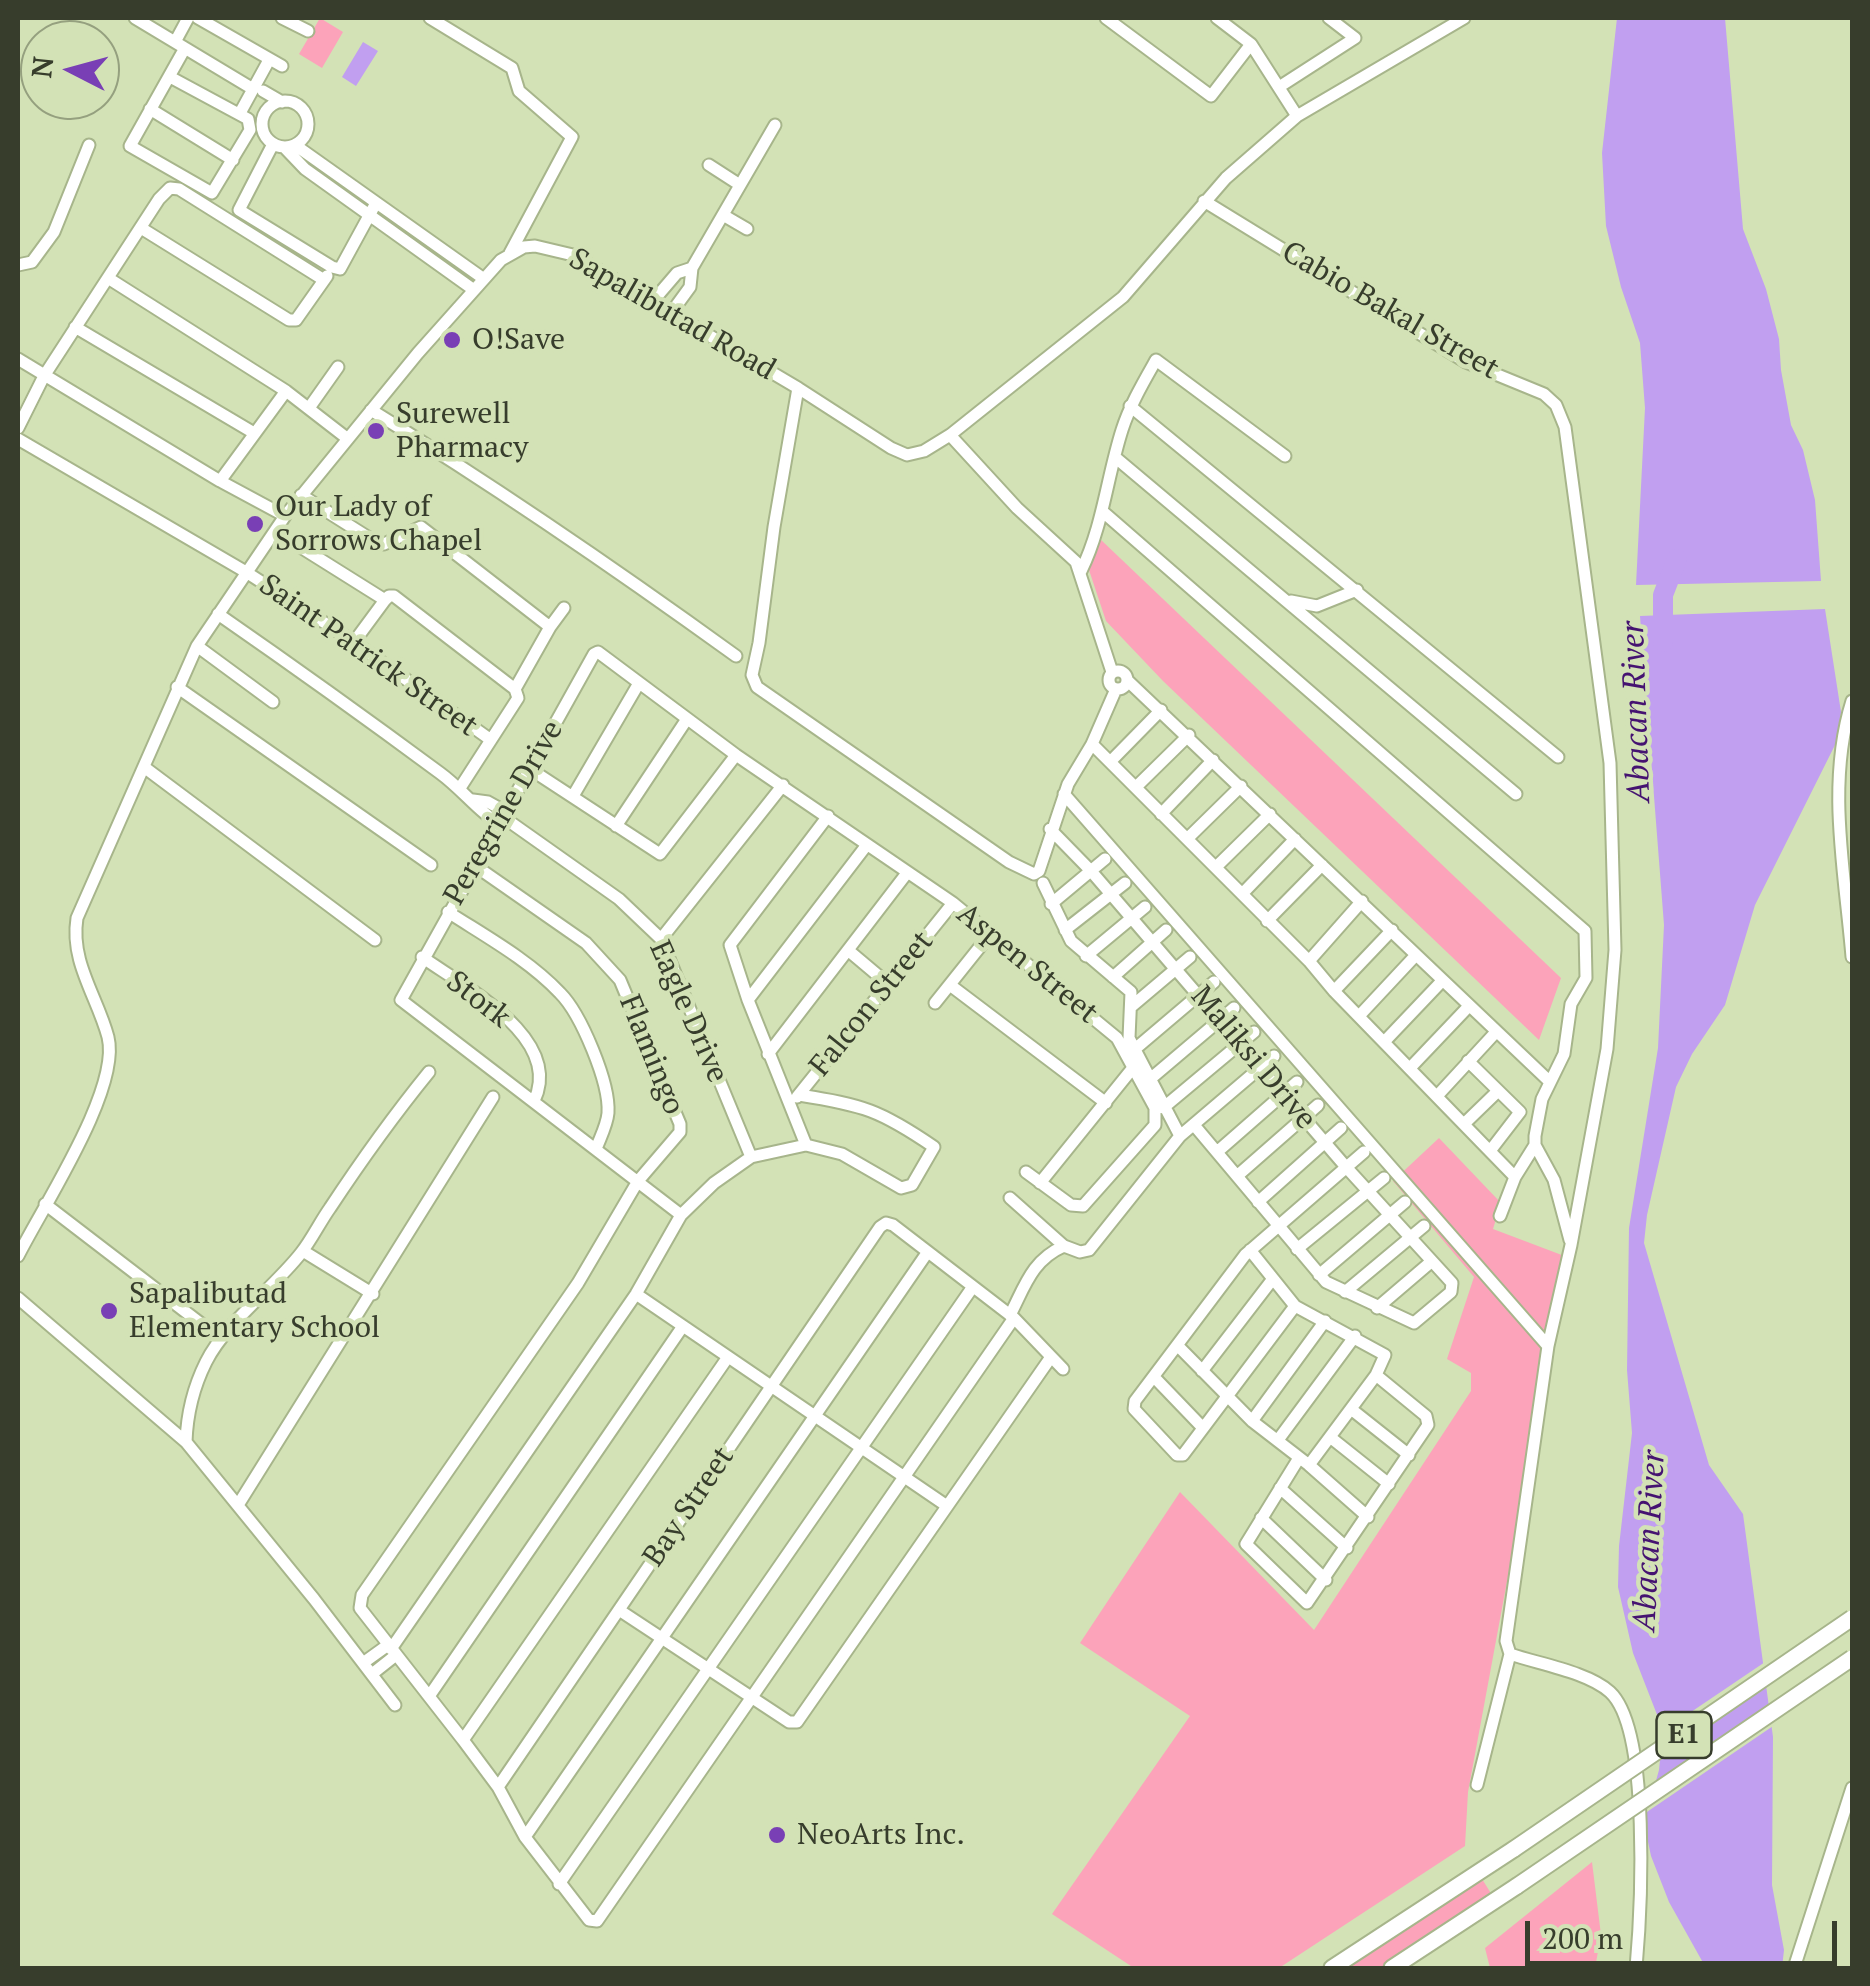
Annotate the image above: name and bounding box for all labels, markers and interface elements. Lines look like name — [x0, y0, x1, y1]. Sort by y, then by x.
north arrow — [20, 20, 120, 120]
text: N — [22, 55, 61, 80]
street label: Cabio Bakal Street — [1275, 234, 1505, 388]
street label: Sapalibutad Road — [562, 241, 782, 389]
place label: O!Save — [472, 322, 565, 358]
marker: O!Save — [441, 329, 463, 351]
place label: Surewell Pharmacy — [396, 396, 528, 466]
marker: Surewell Pharmacy — [365, 420, 387, 442]
place label: Our Lady of Sorrows Chapel — [275, 489, 482, 560]
marker: Our Lady of Sorrows Chapel — [244, 513, 266, 535]
street label: Saint Patrick Street — [252, 567, 484, 745]
water label: Abacan River — [1615, 621, 1659, 803]
street label: Peregrine Drive — [437, 714, 571, 912]
street label: Aspen Street — [949, 896, 1105, 1032]
street label: Falcon Street — [803, 924, 941, 1084]
street label: Eagle Drive — [641, 936, 735, 1088]
street label: Stork — [439, 964, 517, 1036]
street label: Maliksi Drive — [1183, 979, 1323, 1137]
street label: Flamingo — [611, 990, 691, 1120]
place label: Sapalibutad Elementary School — [129, 1276, 380, 1346]
marker: Sapalibutad Elementary School — [98, 1300, 120, 1322]
street label: Bay Street — [636, 1441, 742, 1573]
water label: Abacan River — [1626, 1449, 1674, 1633]
road number: E1 — [1656, 1712, 1712, 1758]
place label: NeoArts Inc. — [797, 1817, 965, 1853]
marker: NeoArts Inc. — [766, 1824, 788, 1846]
scale bar — [1530, 1901, 1842, 1963]
text: 200 m — [1542, 1918, 1623, 1958]

